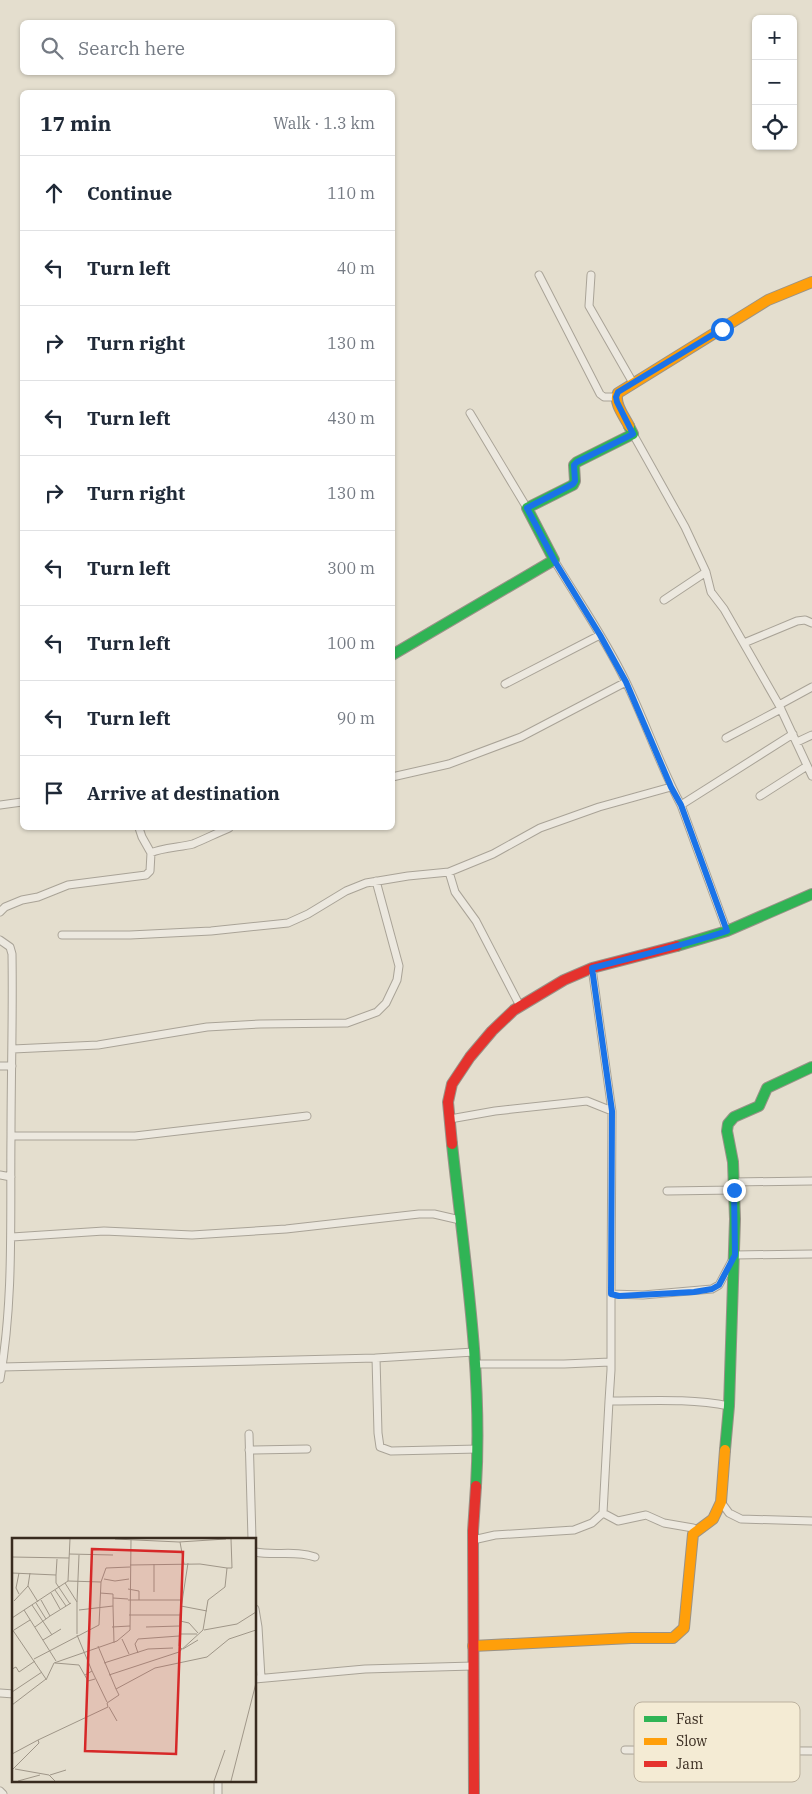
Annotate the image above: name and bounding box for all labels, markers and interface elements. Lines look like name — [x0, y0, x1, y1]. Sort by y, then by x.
map controls — [752, 15, 797, 150]
button: + — [752, 15, 797, 60]
search box — [20, 20, 395, 75]
icon: search — [38, 34, 66, 62]
text: Search here — [78, 36, 185, 60]
button: − — [752, 60, 797, 105]
button: locate — [752, 105, 797, 150]
text: 17 min — [40, 109, 111, 137]
text: Walk · 1.3 km — [273, 113, 375, 133]
icon: ahead — [40, 179, 68, 207]
text: Continue — [87, 181, 172, 205]
text: 110 m — [327, 183, 375, 203]
icon: left — [40, 254, 68, 282]
text: Turn left — [87, 256, 170, 280]
text: 40 m — [337, 258, 375, 278]
route start — [711, 318, 734, 341]
icon: right — [40, 329, 68, 357]
text: Turn right — [87, 331, 185, 355]
text: 130 m — [327, 333, 375, 353]
icon: left — [40, 404, 68, 432]
text: Turn left — [87, 406, 170, 430]
text: 430 m — [327, 408, 375, 428]
icon: right — [40, 479, 68, 507]
text: Turn right — [87, 481, 185, 505]
text: 130 m — [327, 483, 375, 503]
icon: left — [40, 554, 68, 582]
text: Turn left — [87, 556, 170, 580]
text: 300 m — [327, 558, 375, 578]
icon: left — [40, 629, 68, 657]
text: Turn left — [87, 631, 170, 655]
text: 100 m — [327, 633, 375, 653]
icon: left — [40, 704, 68, 732]
text: Turn left — [87, 706, 170, 730]
text: 90 m — [337, 708, 375, 728]
icon: arrive — [40, 779, 68, 807]
text: Arrive at destination — [87, 781, 280, 805]
route end — [723, 1179, 746, 1202]
inset map — [12, 1538, 256, 1782]
legend — [634, 1702, 800, 1782]
text: Fast — [676, 1710, 704, 1728]
text: Slow — [676, 1732, 707, 1750]
text: Jam — [676, 1755, 703, 1773]

